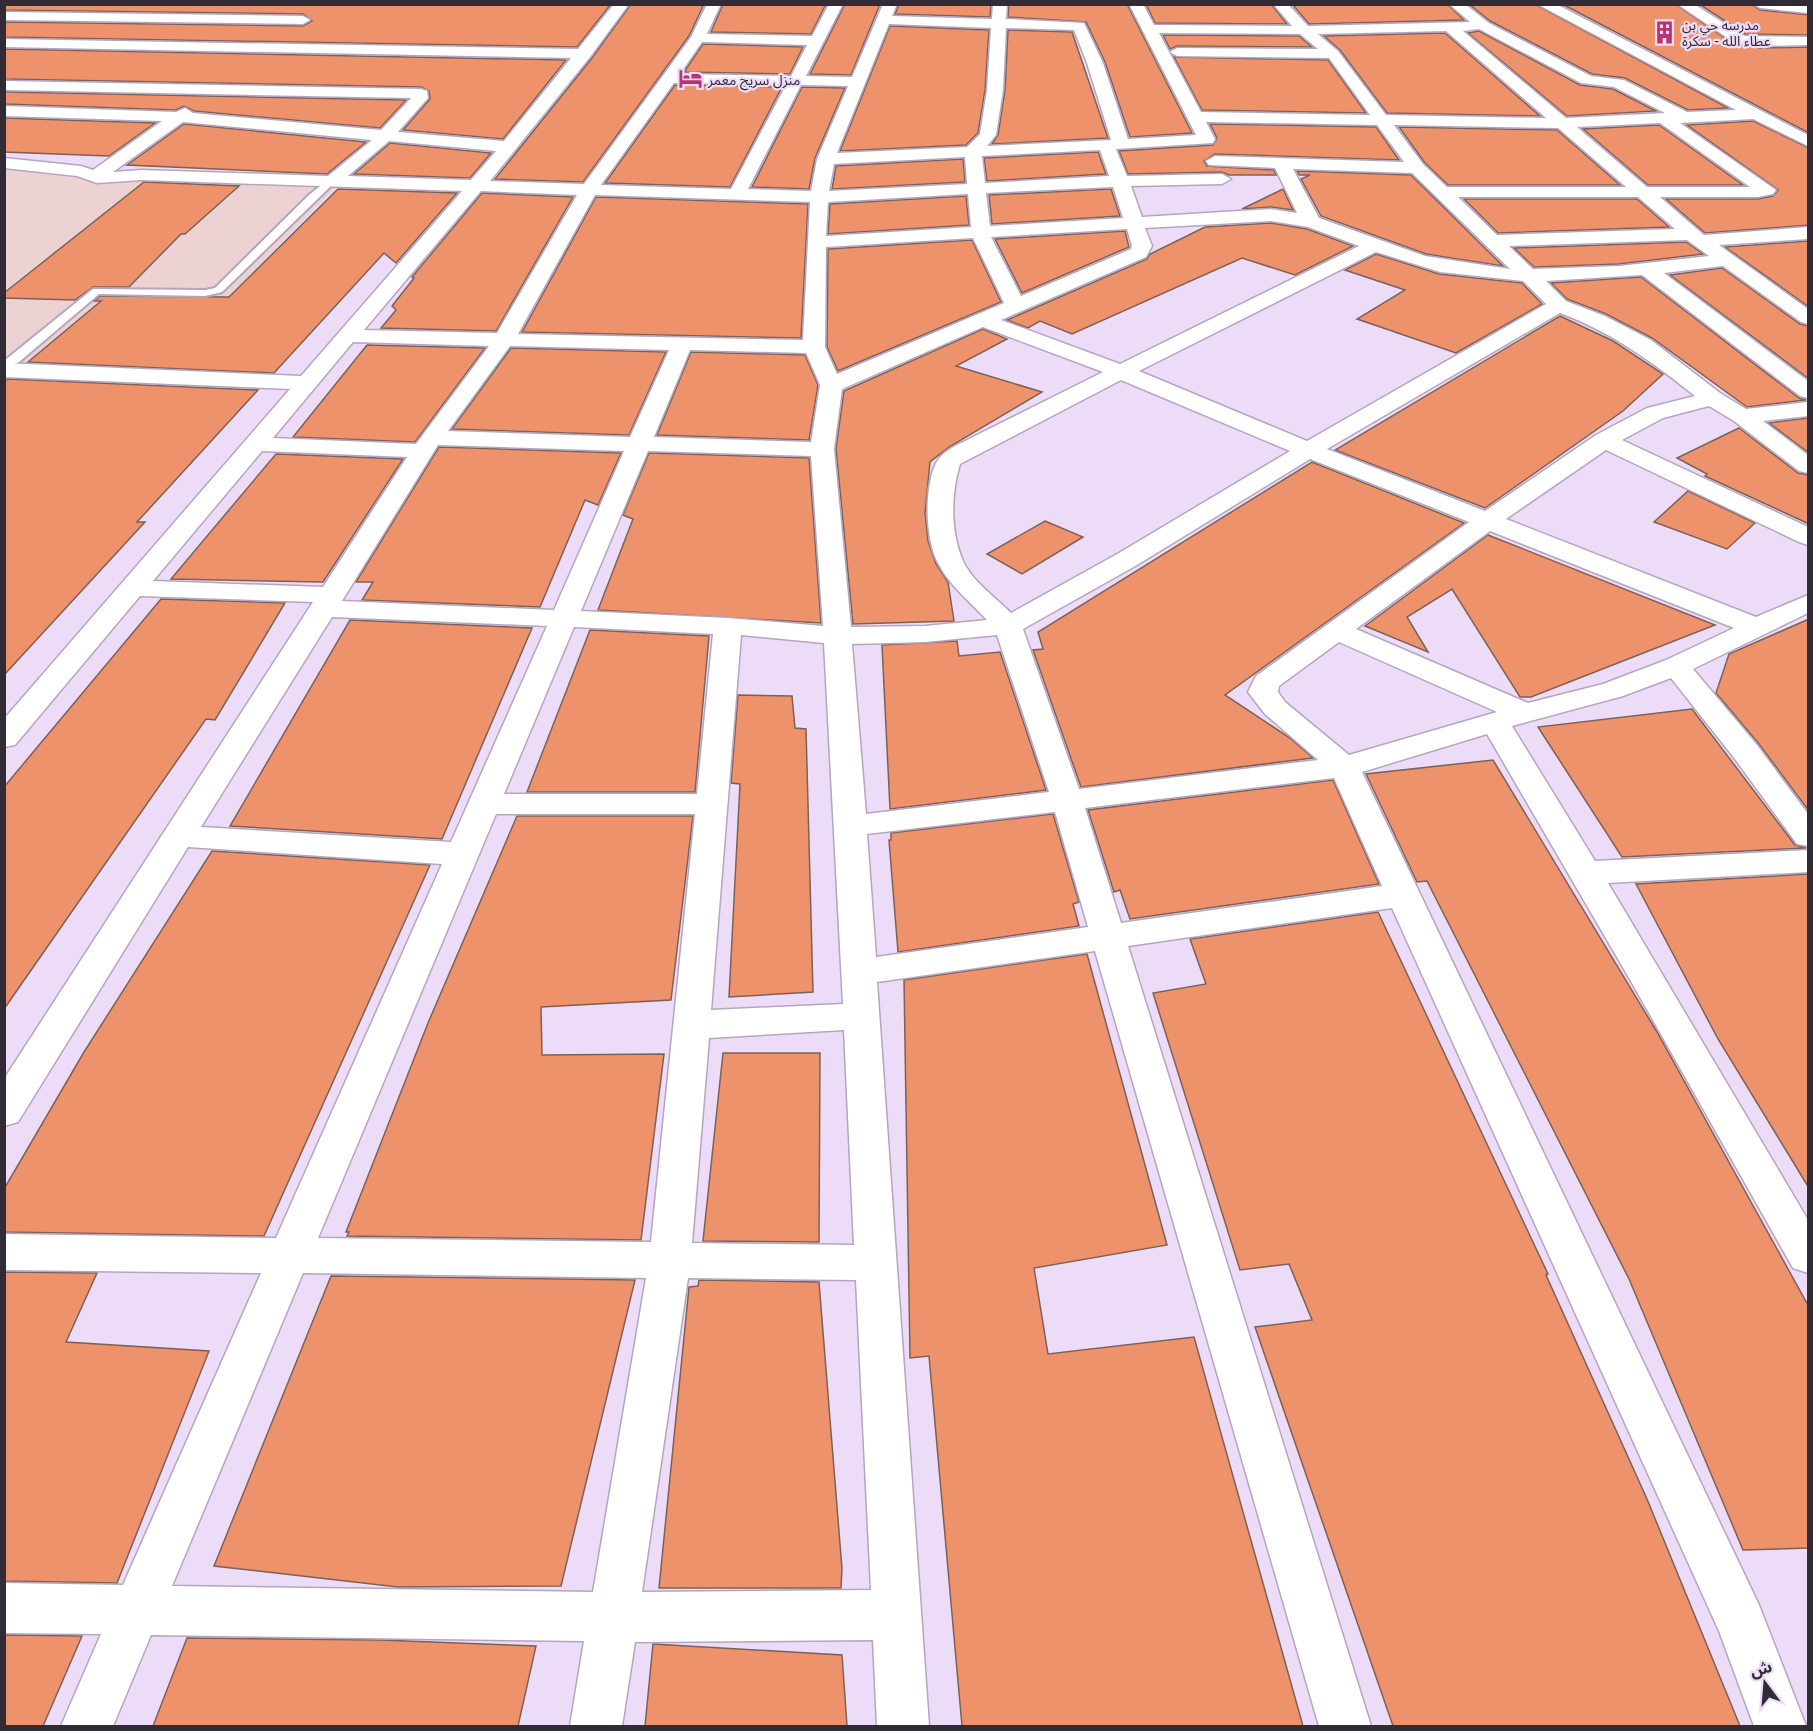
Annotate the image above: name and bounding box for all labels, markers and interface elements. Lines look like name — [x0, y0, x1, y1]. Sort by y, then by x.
place label: مدرسه حي بن عطاء الله - سكرة — [1682, 15, 1771, 50]
building icon: مدرسه حي بن عطاء الله - سكرة — [1651, 19, 1677, 45]
hotel icon: منزل سريح معمر — [677, 66, 703, 92]
place label: منزل سريح معمر — [707, 70, 800, 91]
north arrow — [1735, 1653, 1795, 1713]
text: ش — [1747, 1655, 1775, 1682]

